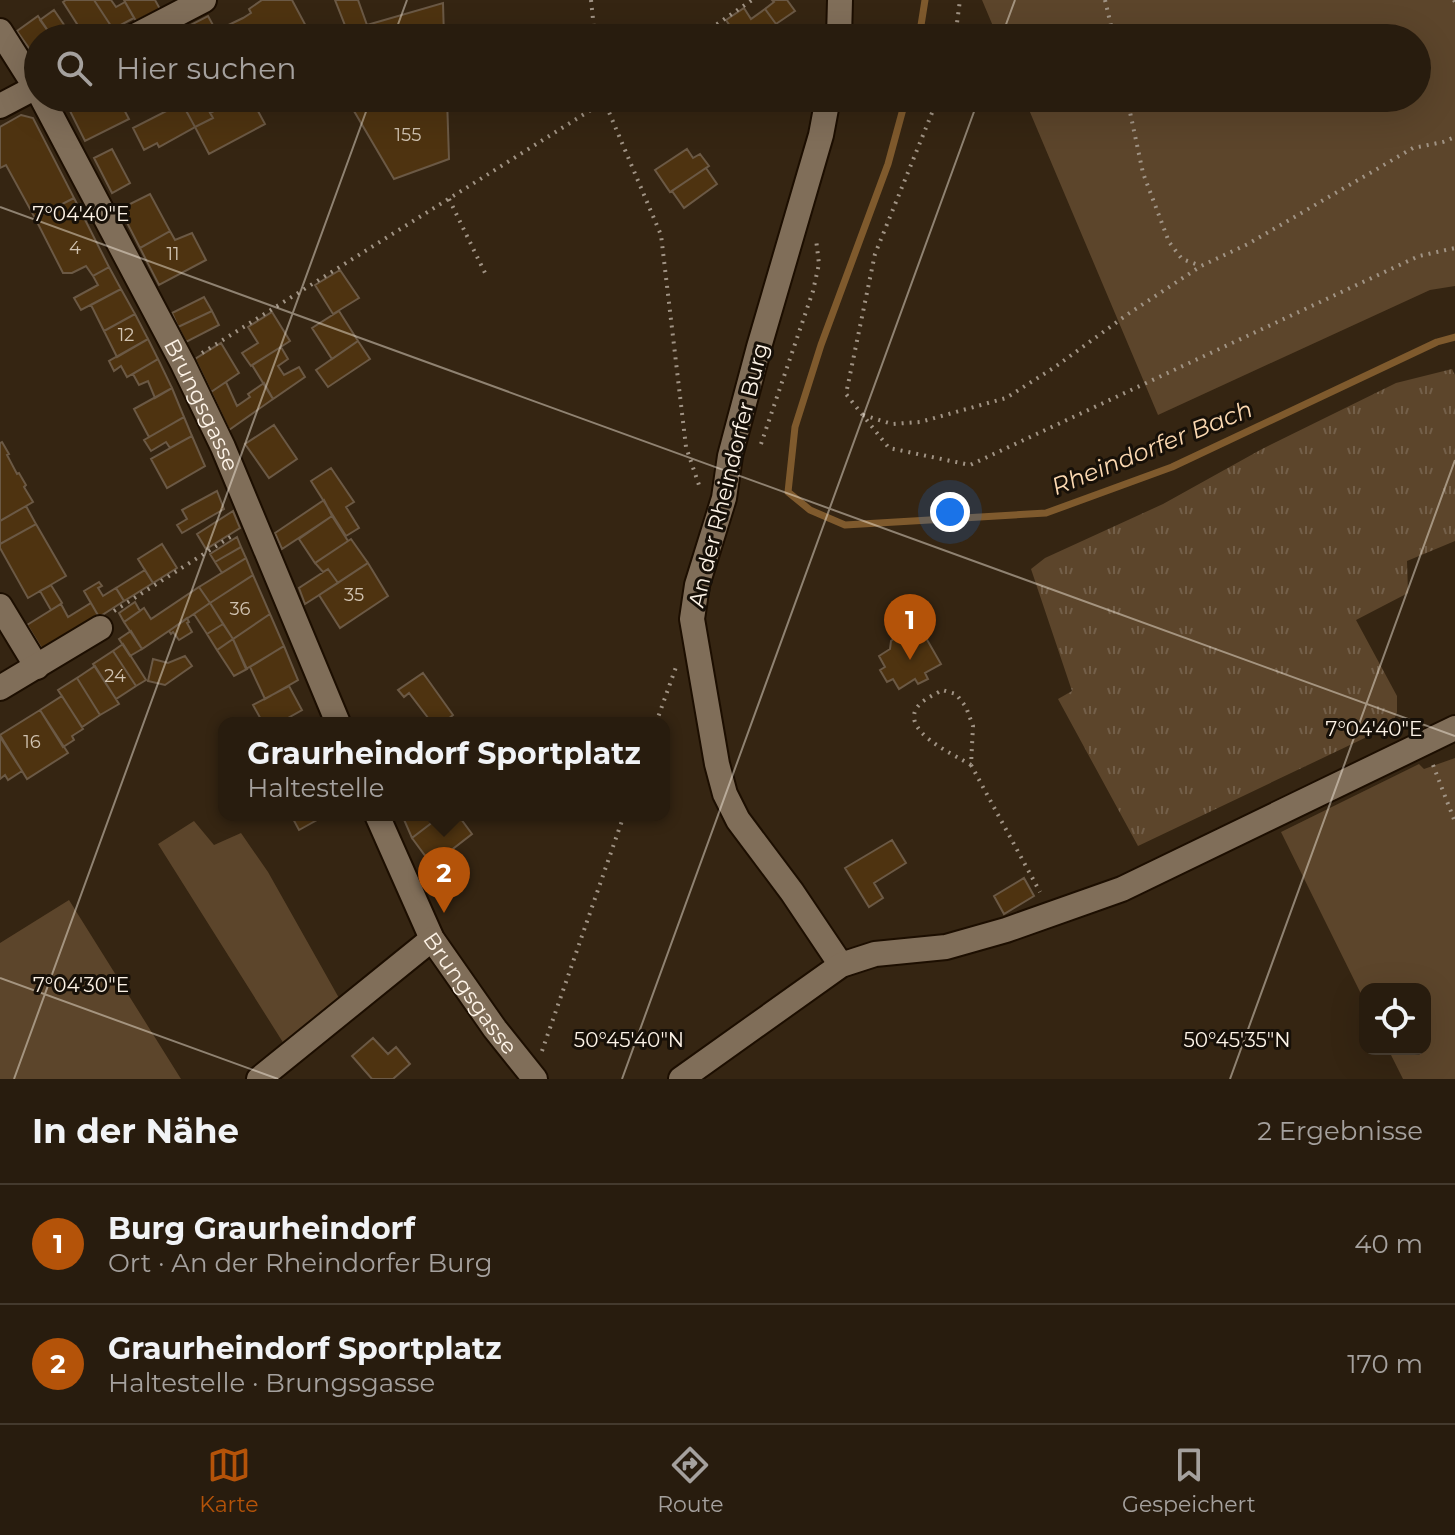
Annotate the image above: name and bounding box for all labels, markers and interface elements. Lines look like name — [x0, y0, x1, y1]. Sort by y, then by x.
search box — [24, 24, 1431, 112]
icon: search — [52, 46, 96, 90]
text: Hier suchen — [116, 50, 297, 87]
house number: 155 — [395, 124, 421, 146]
text: 7°04'40"E — [33, 202, 129, 226]
house number: 4 — [69, 237, 81, 259]
house number: 11 — [167, 243, 180, 265]
house number: 12 — [118, 324, 134, 346]
street label: Brungsgasse — [158, 334, 244, 475]
street label: An der Rheindorfer Burg — [683, 340, 774, 610]
water label: Rheindorfer Bach — [1047, 394, 1256, 501]
your location — [930, 492, 970, 532]
house number: 35 — [344, 584, 364, 606]
pin: 1 — [884, 594, 936, 660]
house number: 36 — [229, 598, 251, 620]
house number: 24 — [104, 665, 126, 687]
popup — [218, 717, 670, 821]
text: 7°04'40"E — [1326, 717, 1422, 741]
house number: 16 — [23, 731, 41, 753]
text: Graurheindorf Sportplatz — [247, 735, 641, 772]
text: Haltestelle — [247, 772, 384, 804]
pin: 2 — [418, 847, 470, 913]
street label: Brungsgasse — [417, 927, 523, 1060]
text: 7°04'30"E — [33, 973, 129, 997]
map controls — [1359, 983, 1431, 1055]
button: locate — [1359, 983, 1431, 1055]
text: 50°45'40"N — [574, 1028, 684, 1052]
text: 50°45'35"N — [1183, 1028, 1291, 1052]
text: In der Nähe — [32, 1110, 239, 1152]
text: 2 Ergebnisse — [1257, 1115, 1423, 1147]
text: Burg Graurheindorf — [108, 1210, 415, 1247]
text: 1 — [53, 1228, 63, 1260]
text: 40 m — [1354, 1228, 1423, 1260]
text: Ort · An der Rheindorfer Burg — [108, 1247, 492, 1279]
text: Graurheindorf Sportplatz — [108, 1330, 501, 1367]
text: 2 — [50, 1348, 66, 1380]
text: 170 m — [1347, 1348, 1423, 1380]
text: Haltestelle · Brungsgasse — [108, 1367, 435, 1399]
tab: Karte — [199, 1443, 259, 1518]
tab: Route — [657, 1443, 723, 1518]
tab: Gespeichert — [1122, 1443, 1256, 1518]

